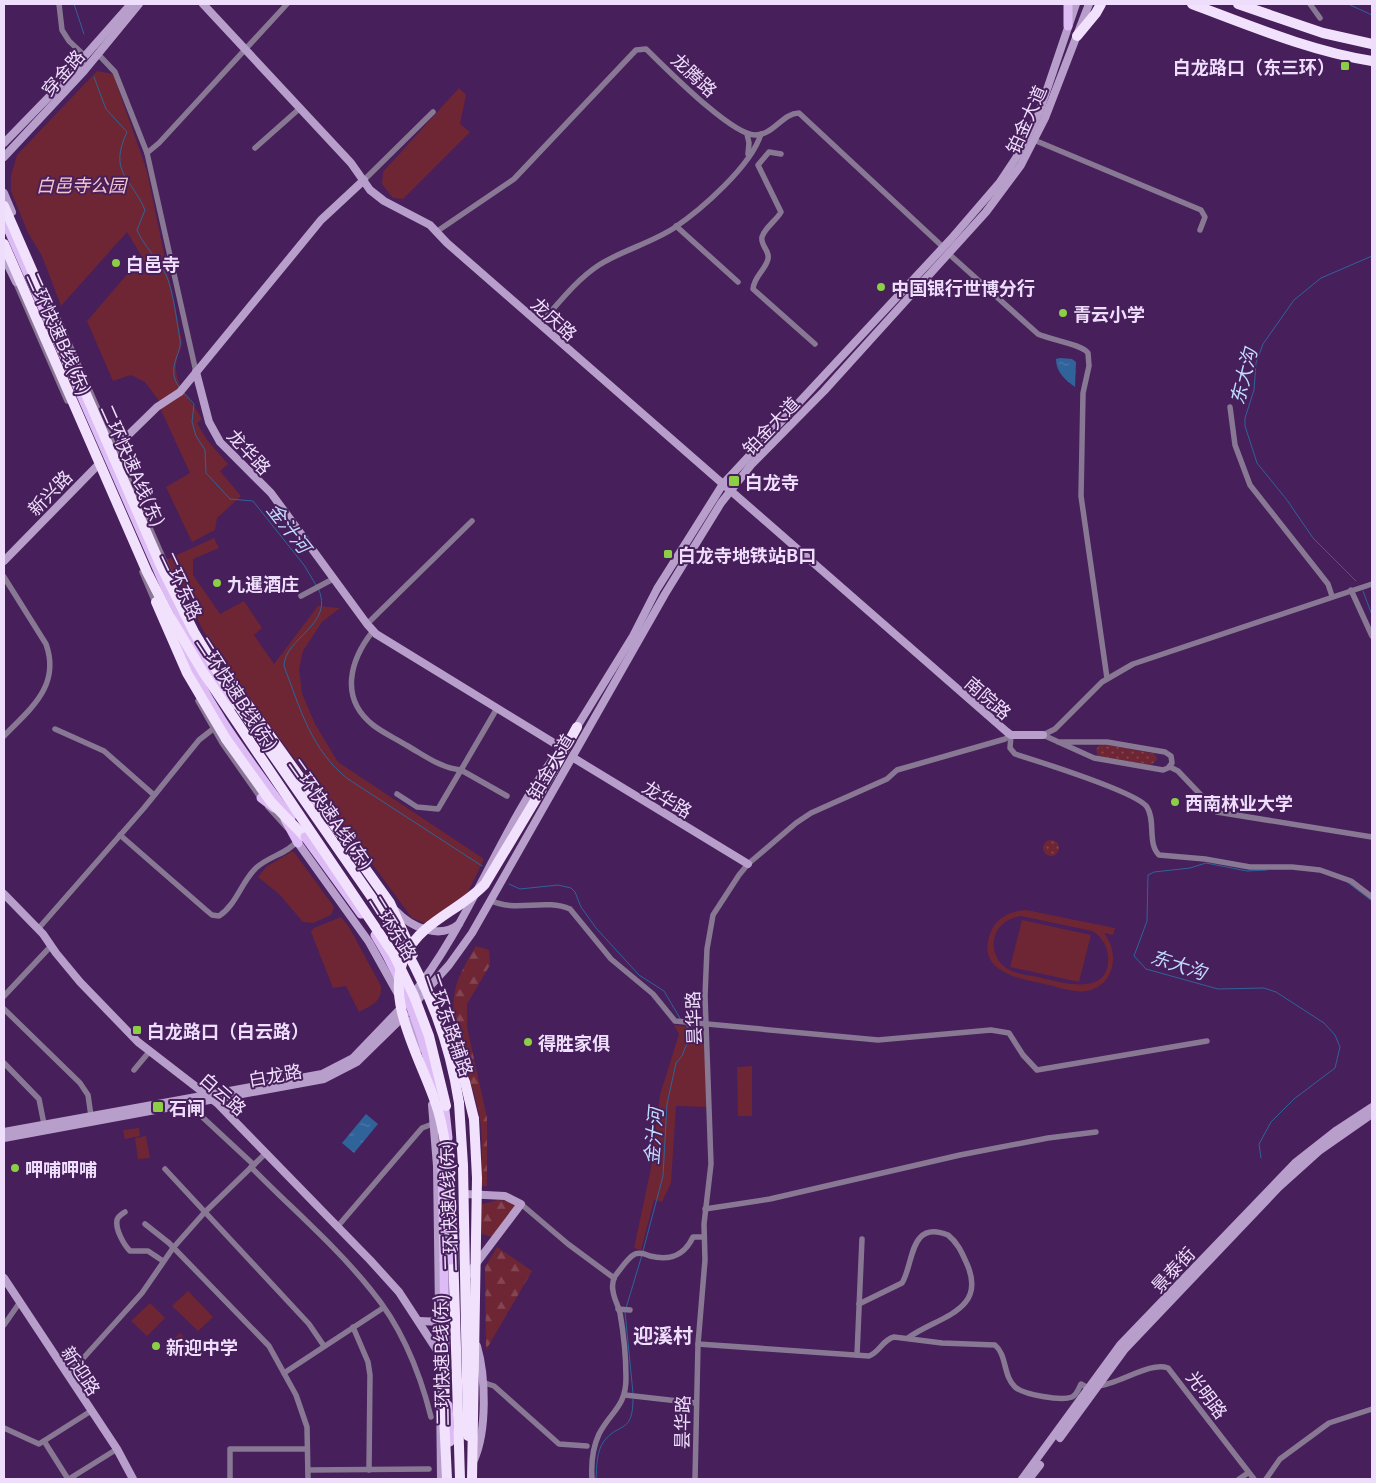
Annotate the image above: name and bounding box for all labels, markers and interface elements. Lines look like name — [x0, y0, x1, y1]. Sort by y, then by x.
street label: 穿金路 — [34, 43, 90, 101]
street label: 龙腾路 — [666, 46, 724, 102]
place label: 白龙路口（东三环） — [1173, 53, 1335, 79]
marker: 白龙路口（东三环） — [1339, 60, 1351, 72]
street label: 铂金大道 — [998, 81, 1052, 157]
park label: 白邑寺公园 — [36, 171, 129, 197]
place label: 白邑寺 — [126, 250, 180, 276]
marker: 白邑寺 — [110, 257, 122, 269]
street label: 二环快速B线(东) — [21, 267, 99, 399]
place label: 中国银行世博分行 — [891, 274, 1035, 300]
marker: 中国银行世博分行 — [875, 281, 887, 293]
street label: 龙庆路 — [526, 290, 584, 346]
place label: 青云小学 — [1073, 300, 1145, 326]
marker: 青云小学 — [1057, 307, 1069, 319]
water label: 东大沟 — [1222, 343, 1262, 407]
street label: 铂金大道 — [736, 390, 804, 460]
street label: 二环快速A线(东) — [95, 400, 173, 530]
street label: 龙华路 — [222, 422, 278, 480]
street label: 新兴路 — [21, 464, 77, 520]
place label: 白龙寺 — [745, 468, 799, 494]
marker: 白龙寺 — [727, 474, 741, 488]
water label: 金汁河 — [262, 496, 321, 561]
place label: 白龙寺地铁站B口 — [678, 541, 816, 567]
street label: 二环东路 — [156, 547, 210, 623]
marker: 白龙寺地铁站B口 — [662, 548, 674, 560]
place label: 九暹酒庄 — [227, 570, 299, 596]
marker: 九暹酒庄 — [211, 577, 223, 589]
street label: 二环快速B线(东) — [191, 631, 285, 755]
street label: 南院路 — [960, 669, 1018, 725]
street label: 铂金大道 — [519, 728, 579, 804]
street label: 二环快速A线(东) — [284, 752, 380, 874]
street label: 龙华路 — [638, 773, 698, 823]
place label: 西南林业大学 — [1185, 789, 1293, 815]
marker: 西南林业大学 — [1169, 796, 1181, 808]
street label: 二环东路 — [364, 890, 424, 964]
water label: 东大沟 — [1148, 941, 1212, 985]
street label: 二环东路辅路 — [421, 969, 481, 1079]
street label: 昙华路 — [678, 991, 706, 1045]
place label: 白龙路口（白云路） — [147, 1017, 309, 1043]
marker: 白龙路口（白云路） — [131, 1024, 143, 1036]
place label: 得胜家俱 — [538, 1029, 610, 1055]
marker: 得胜家俱 — [522, 1036, 534, 1048]
street label: 白龙路 — [246, 1057, 304, 1091]
street label: 白云路 — [195, 1065, 253, 1121]
place label: 石闸 — [169, 1094, 205, 1120]
marker: 石闸 — [151, 1100, 165, 1114]
water label: 金汁河 — [636, 1102, 668, 1166]
street label: 二环快速A线(东) — [432, 1140, 462, 1272]
place label: 呷哺呷哺 — [25, 1155, 97, 1181]
marker: 呷哺呷哺 — [9, 1162, 21, 1174]
street label: 景泰街 — [1144, 1240, 1200, 1298]
street label: 二环快速B线(东) — [426, 1294, 454, 1426]
district label: 迎溪村 — [633, 1320, 693, 1349]
place label: 新迎中学 — [166, 1333, 238, 1359]
street label: 新迎路 — [56, 1340, 108, 1400]
marker: 新迎中学 — [150, 1340, 162, 1352]
street label: 光明路 — [1181, 1365, 1235, 1423]
street label: 昙华路 — [668, 1395, 694, 1449]

